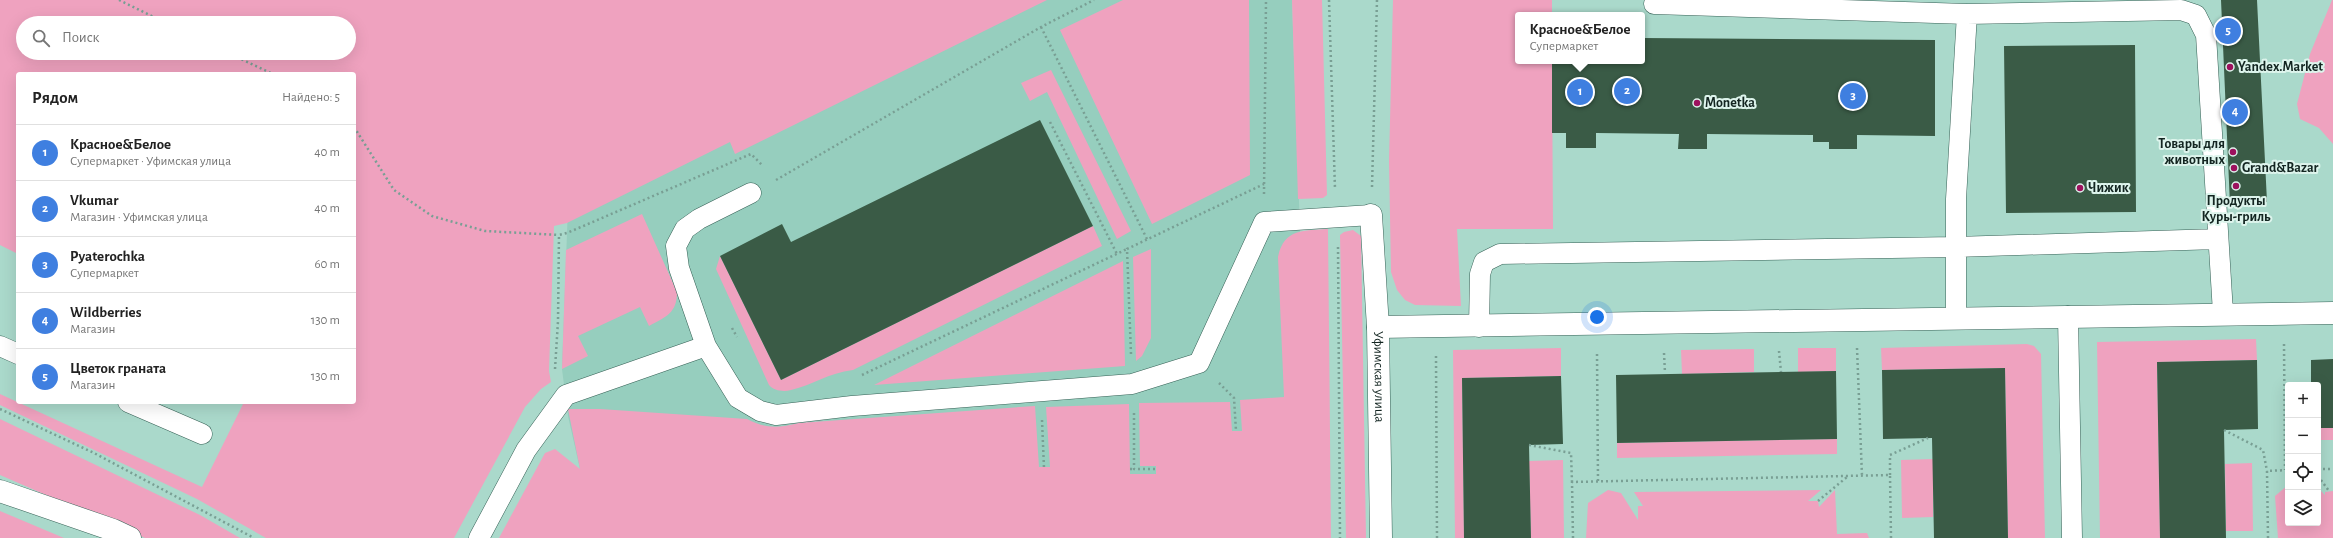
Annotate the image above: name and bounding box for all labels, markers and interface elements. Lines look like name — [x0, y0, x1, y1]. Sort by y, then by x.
popup — [1515, 12, 1645, 64]
search box — [16, 16, 356, 60]
pin: 5 — [2215, 16, 2241, 46]
text: Красное&Белое — [1529, 22, 1631, 37]
icon: search — [30, 27, 52, 49]
text: Поиск — [62, 30, 100, 45]
text: Супермаркет — [1529, 40, 1598, 53]
place label: Yandex.Market — [2238, 60, 2323, 74]
marker: Yandex.Market — [2225, 62, 2235, 72]
pin: 2 — [1614, 76, 1640, 106]
pin: 1 — [1567, 77, 1593, 107]
pin: 3 — [1840, 81, 1866, 111]
text: Рядом — [32, 89, 78, 106]
text: Найдено: 5 — [282, 91, 340, 104]
place label: Monetka — [1705, 96, 1755, 110]
pin: 4 — [2222, 97, 2248, 127]
marker: Monetka — [1692, 98, 1702, 108]
text: Красное&Белое — [70, 137, 171, 152]
place label: Товары для животных — [2158, 137, 2225, 167]
text: 1 — [43, 146, 47, 159]
text: 40 m — [314, 146, 340, 159]
marker: Товары для животных — [2228, 147, 2238, 157]
text: Супермаркет · Уфимская улица — [70, 155, 231, 168]
place label: Grand&Bazar — [2242, 161, 2319, 175]
marker: Grand&Bazar — [2229, 163, 2239, 173]
place label: Чижик — [2088, 181, 2129, 195]
marker: Продукты Куры-гриль — [2231, 181, 2241, 191]
marker: Чижик — [2075, 183, 2085, 193]
text: Vkumar — [70, 193, 118, 208]
place label: Продукты Куры-гриль — [2201, 194, 2271, 224]
text: 2 — [42, 202, 48, 215]
text: 40 m — [314, 202, 340, 215]
text: Магазин · Уфимская улица — [70, 211, 208, 224]
text: Pyaterochka — [70, 249, 145, 264]
text: 3 — [42, 258, 48, 271]
text: 60 m — [314, 258, 340, 271]
text: Супермаркет — [70, 267, 139, 280]
text: Wildberries — [70, 305, 141, 320]
your location — [1587, 307, 1607, 327]
text: 4 — [42, 314, 48, 327]
text: 130 m — [311, 314, 340, 327]
text: Магазин — [70, 323, 116, 336]
street label: Уфимская улица — [1371, 331, 1386, 423]
text: Цветок граната — [70, 361, 166, 376]
text: 5 — [42, 370, 48, 383]
text: 130 m — [311, 370, 340, 383]
text: Магазин — [70, 379, 116, 392]
map controls — [2285, 382, 2321, 526]
button: + — [2285, 382, 2321, 418]
button: − — [2285, 418, 2321, 454]
button: locate — [2285, 454, 2321, 490]
button: layers — [2285, 490, 2321, 526]

